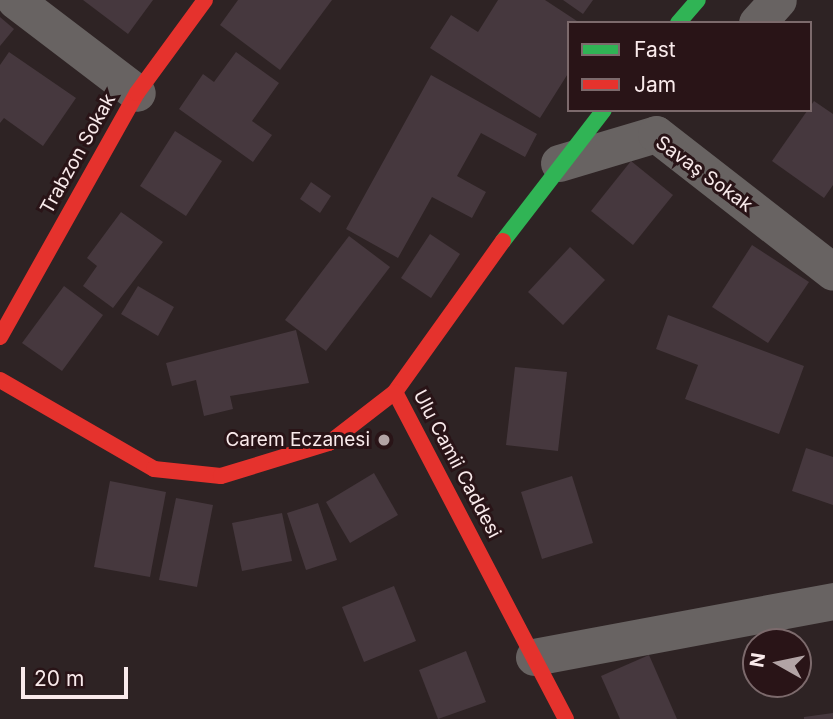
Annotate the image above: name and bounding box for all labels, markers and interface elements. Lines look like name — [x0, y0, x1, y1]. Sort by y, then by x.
legend — [567, 21, 812, 112]
text: Fast — [634, 37, 676, 62]
text: Jam — [634, 72, 676, 97]
street label: Trabzon Sokak — [36, 90, 120, 218]
street label: Savaş Sokak — [651, 131, 757, 217]
street label: Ulu Camii Caddesi — [408, 386, 506, 542]
place label: Carem Eczanesi — [225, 429, 370, 451]
marker: Carem Eczanesi — [376, 432, 392, 448]
north arrow — [742, 628, 812, 698]
text: N — [745, 651, 770, 669]
scale bar — [24, 652, 131, 696]
text: 20 m — [34, 666, 84, 691]

